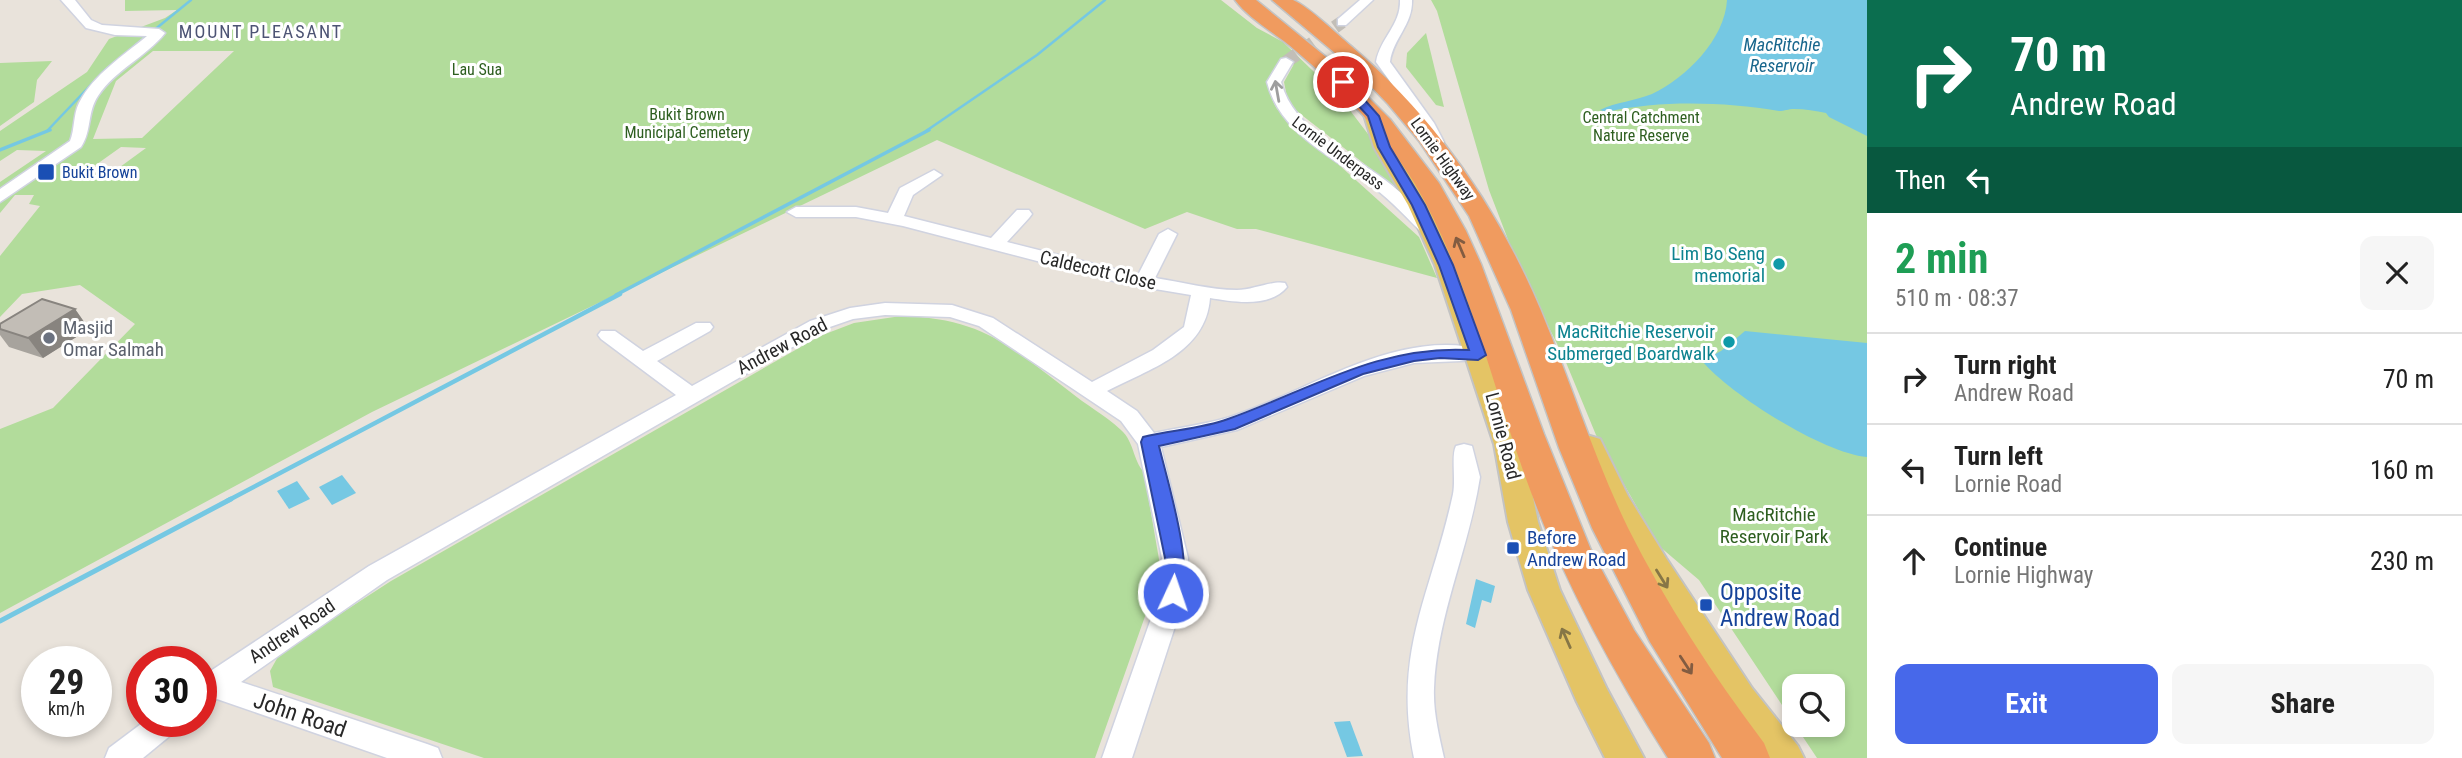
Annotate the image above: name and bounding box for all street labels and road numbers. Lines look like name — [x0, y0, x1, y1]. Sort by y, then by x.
street label: Lornie Underpass — [1288, 112, 1388, 194]
street label: Lornie Highway — [1407, 114, 1479, 204]
street label: Caldecott Close — [1038, 245, 1159, 295]
street label: Andrew Road — [733, 313, 831, 379]
street label: Lornie Road — [1480, 390, 1526, 482]
street label: Andrew Road — [245, 594, 339, 668]
street label: John Road — [250, 687, 350, 743]

